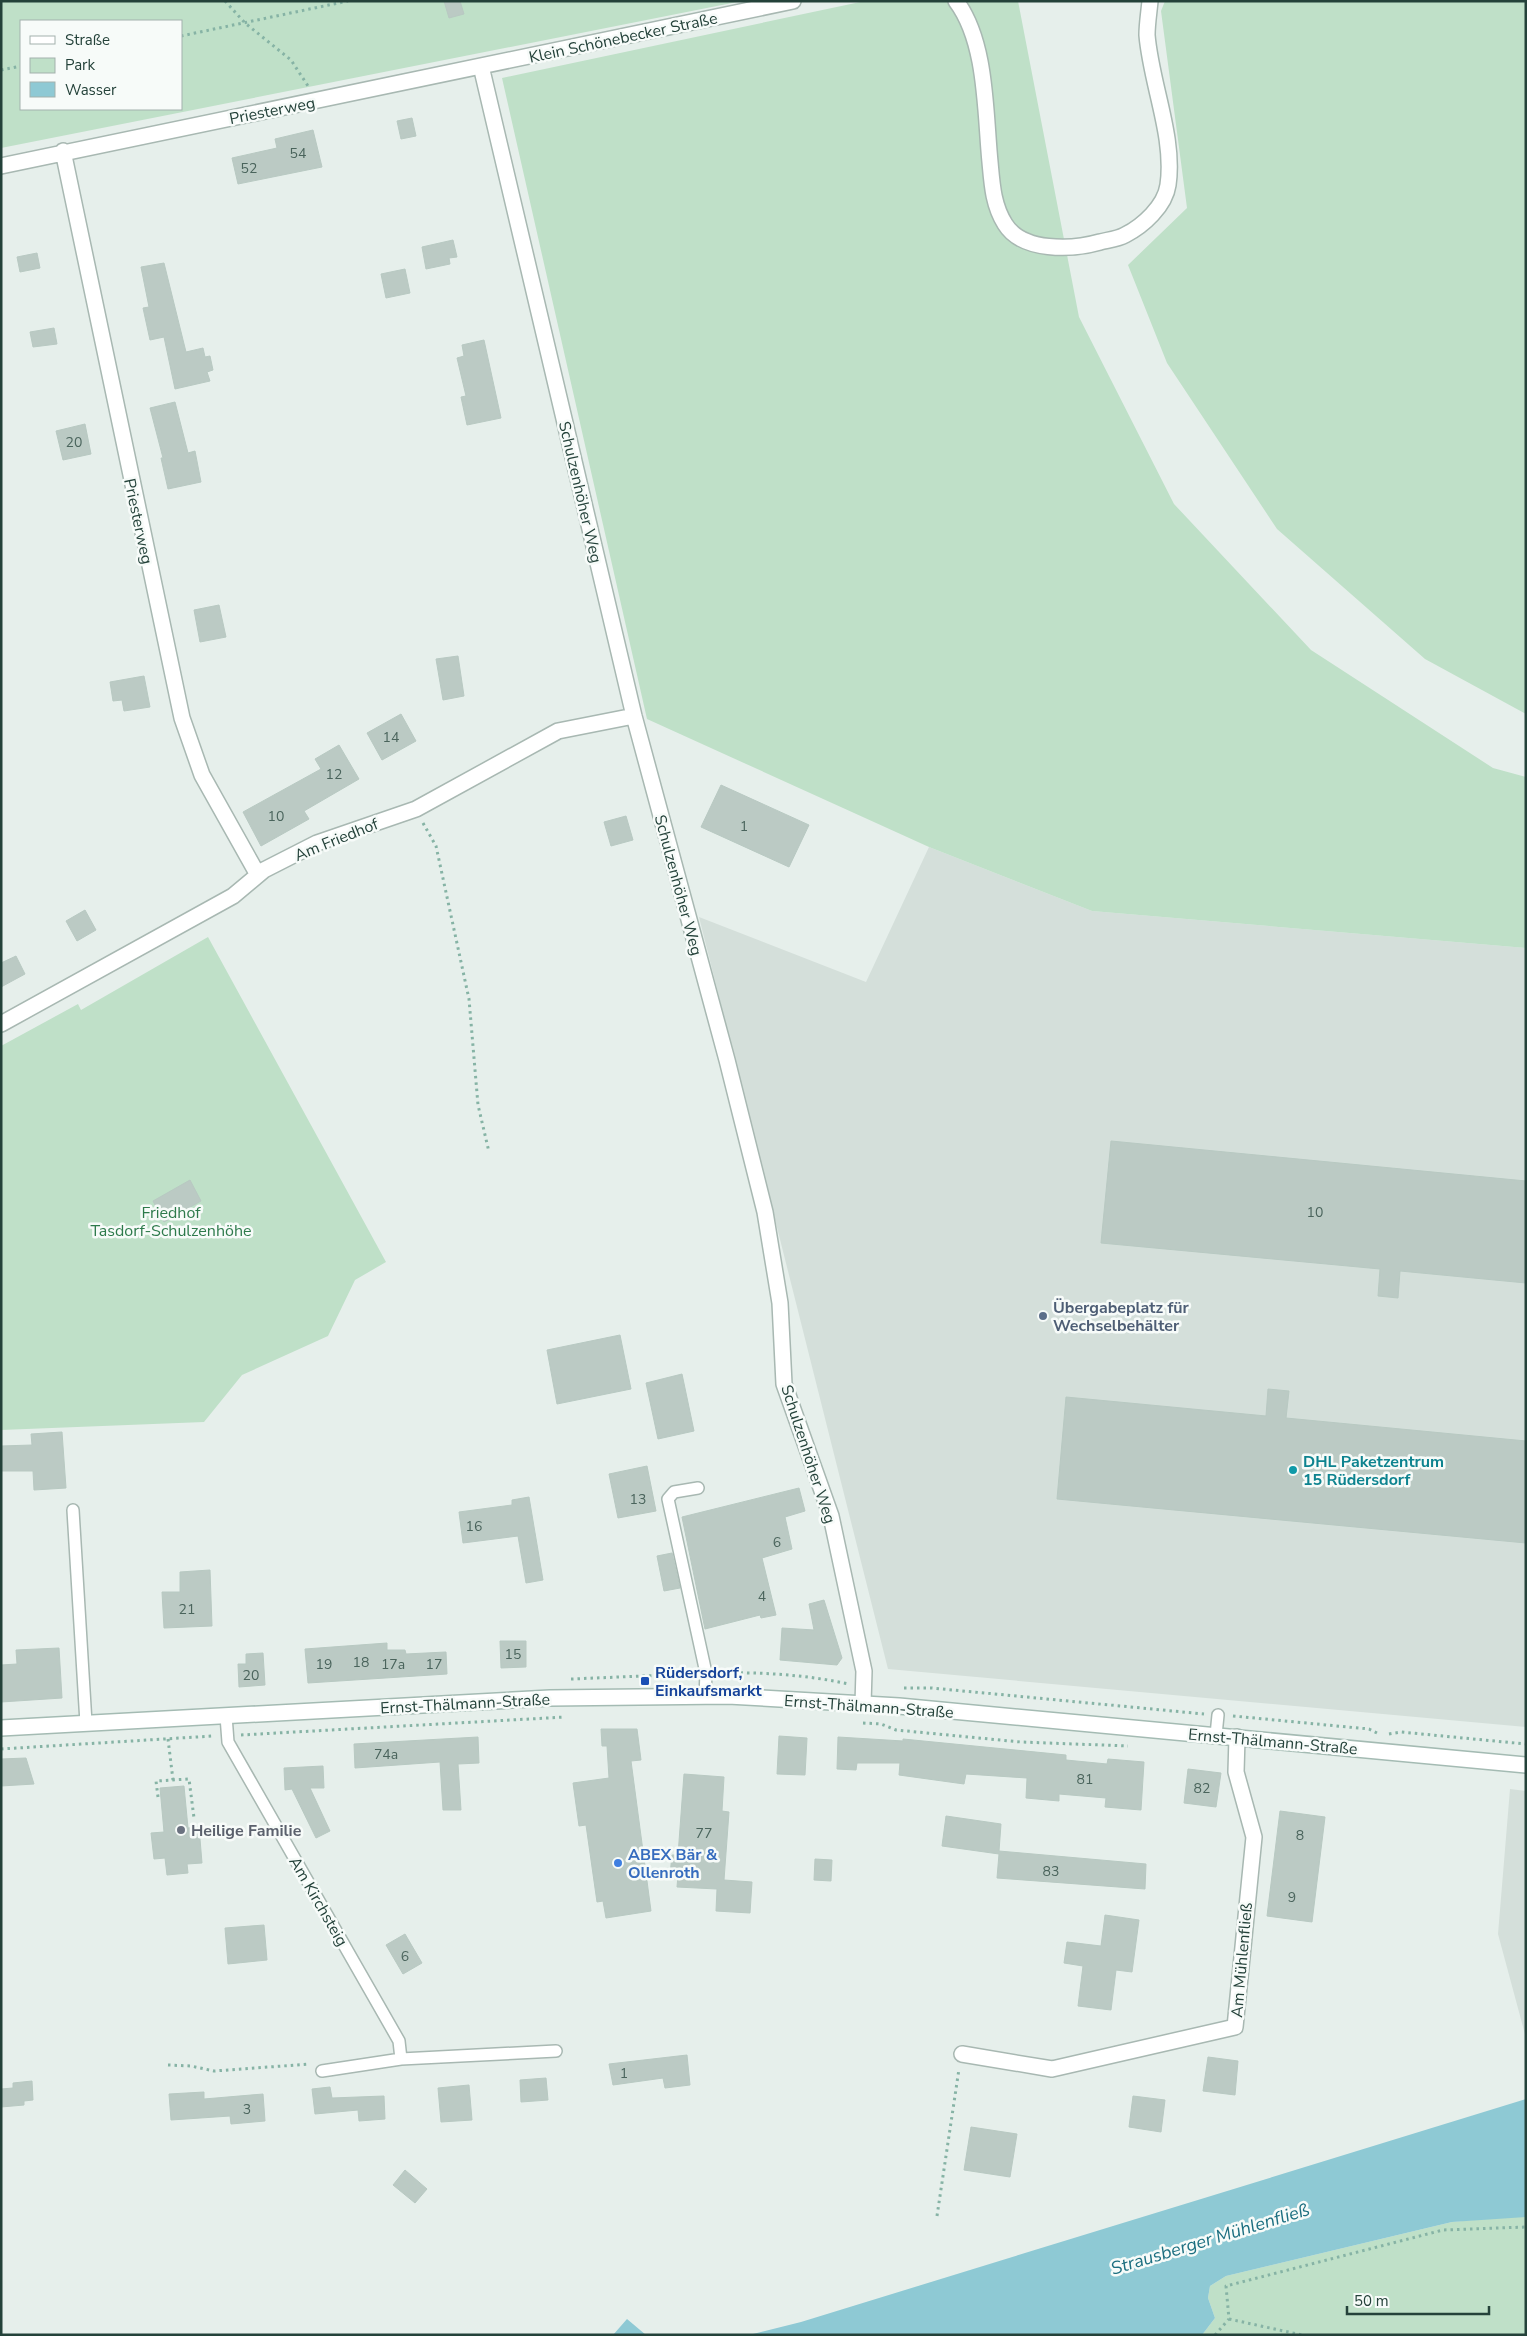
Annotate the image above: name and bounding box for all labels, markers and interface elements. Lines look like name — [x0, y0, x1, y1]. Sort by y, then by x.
street label: Klein Schönebecker Straße — [527, 7, 719, 69]
legend — [20, 20, 182, 110]
text: Straße — [65, 30, 110, 50]
text: Park — [65, 55, 95, 75]
text: Wasser — [65, 80, 117, 100]
street label: Priesterweg — [227, 92, 317, 130]
house number: 54 — [290, 144, 306, 163]
house number: 52 — [241, 159, 257, 178]
street label: Schulzenhöher Weg — [553, 419, 607, 565]
house number: 20 — [66, 433, 82, 452]
street label: Priesterweg — [118, 476, 158, 566]
house number: 14 — [383, 728, 399, 747]
house number: 12 — [326, 765, 342, 784]
house number: 10 — [268, 807, 284, 826]
street label: Schulzenhöher Weg — [649, 812, 707, 958]
street label: Am Friedhof — [291, 813, 382, 867]
house number: 1 — [740, 817, 748, 836]
park label: Friedhof Tasdorf-Schulzenhöhe — [90, 1202, 252, 1242]
house number: 10 — [1307, 1203, 1323, 1222]
place label: Übergabeplatz für Wechselbehälter — [1053, 1297, 1190, 1337]
marker: Übergabeplatz für Wechselbehälter — [1037, 1310, 1049, 1322]
street label: Schulzenhöher Weg — [775, 1382, 841, 1527]
place label: DHL Paketzentrum 15 Rüdersdorf — [1303, 1451, 1444, 1491]
marker: DHL Paketzentrum 15 Rüdersdorf — [1287, 1464, 1299, 1476]
house number: 13 — [630, 1490, 646, 1509]
house number: 16 — [466, 1517, 482, 1536]
house number: 6 — [773, 1533, 781, 1552]
house number: 4 — [758, 1587, 766, 1606]
house number: 21 — [179, 1600, 195, 1619]
house number: 15 — [505, 1645, 521, 1664]
house number: 18 — [353, 1653, 369, 1672]
house number: 19 — [316, 1655, 332, 1674]
house number: 17a — [381, 1655, 405, 1674]
house number: 17 — [426, 1655, 442, 1674]
place label: Rüdersdorf, Einkaufsmarkt — [655, 1662, 762, 1702]
house number: 20 — [243, 1666, 259, 1685]
marker: Rüdersdorf, Einkaufsmarkt — [639, 1675, 651, 1687]
street label: Ernst-Thälmann-Straße — [380, 1689, 550, 1719]
street label: Ernst-Thälmann-Straße — [783, 1690, 954, 1724]
street label: Ernst-Thälmann-Straße — [1187, 1724, 1358, 1760]
house number: 74a — [374, 1745, 398, 1764]
house number: 81 — [1077, 1770, 1093, 1789]
house number: 82 — [1194, 1779, 1210, 1798]
place label: Heilige Familie — [191, 1820, 302, 1842]
marker: Heilige Familie — [175, 1824, 187, 1836]
house number: 77 — [696, 1824, 712, 1843]
house number: 8 — [1296, 1826, 1304, 1845]
place label: ABEX Bär & Ollenroth — [628, 1844, 718, 1884]
street label: Am Kirchsteig — [284, 1853, 353, 1950]
marker: ABEX Bär & Ollenroth — [612, 1857, 624, 1869]
house number: 83 — [1043, 1862, 1059, 1881]
house number: 9 — [1288, 1888, 1296, 1907]
street label: Am Mühlenfließ — [1226, 1901, 1258, 2019]
house number: 6 — [401, 1947, 409, 1966]
house number: 1 — [620, 2064, 628, 2083]
house number: 3 — [243, 2100, 251, 2119]
water label: Strausberger Mühlenfließ — [1108, 2197, 1312, 2281]
scale bar — [1347, 2284, 1490, 2316]
text: 50 m — [1354, 2291, 1389, 2311]

